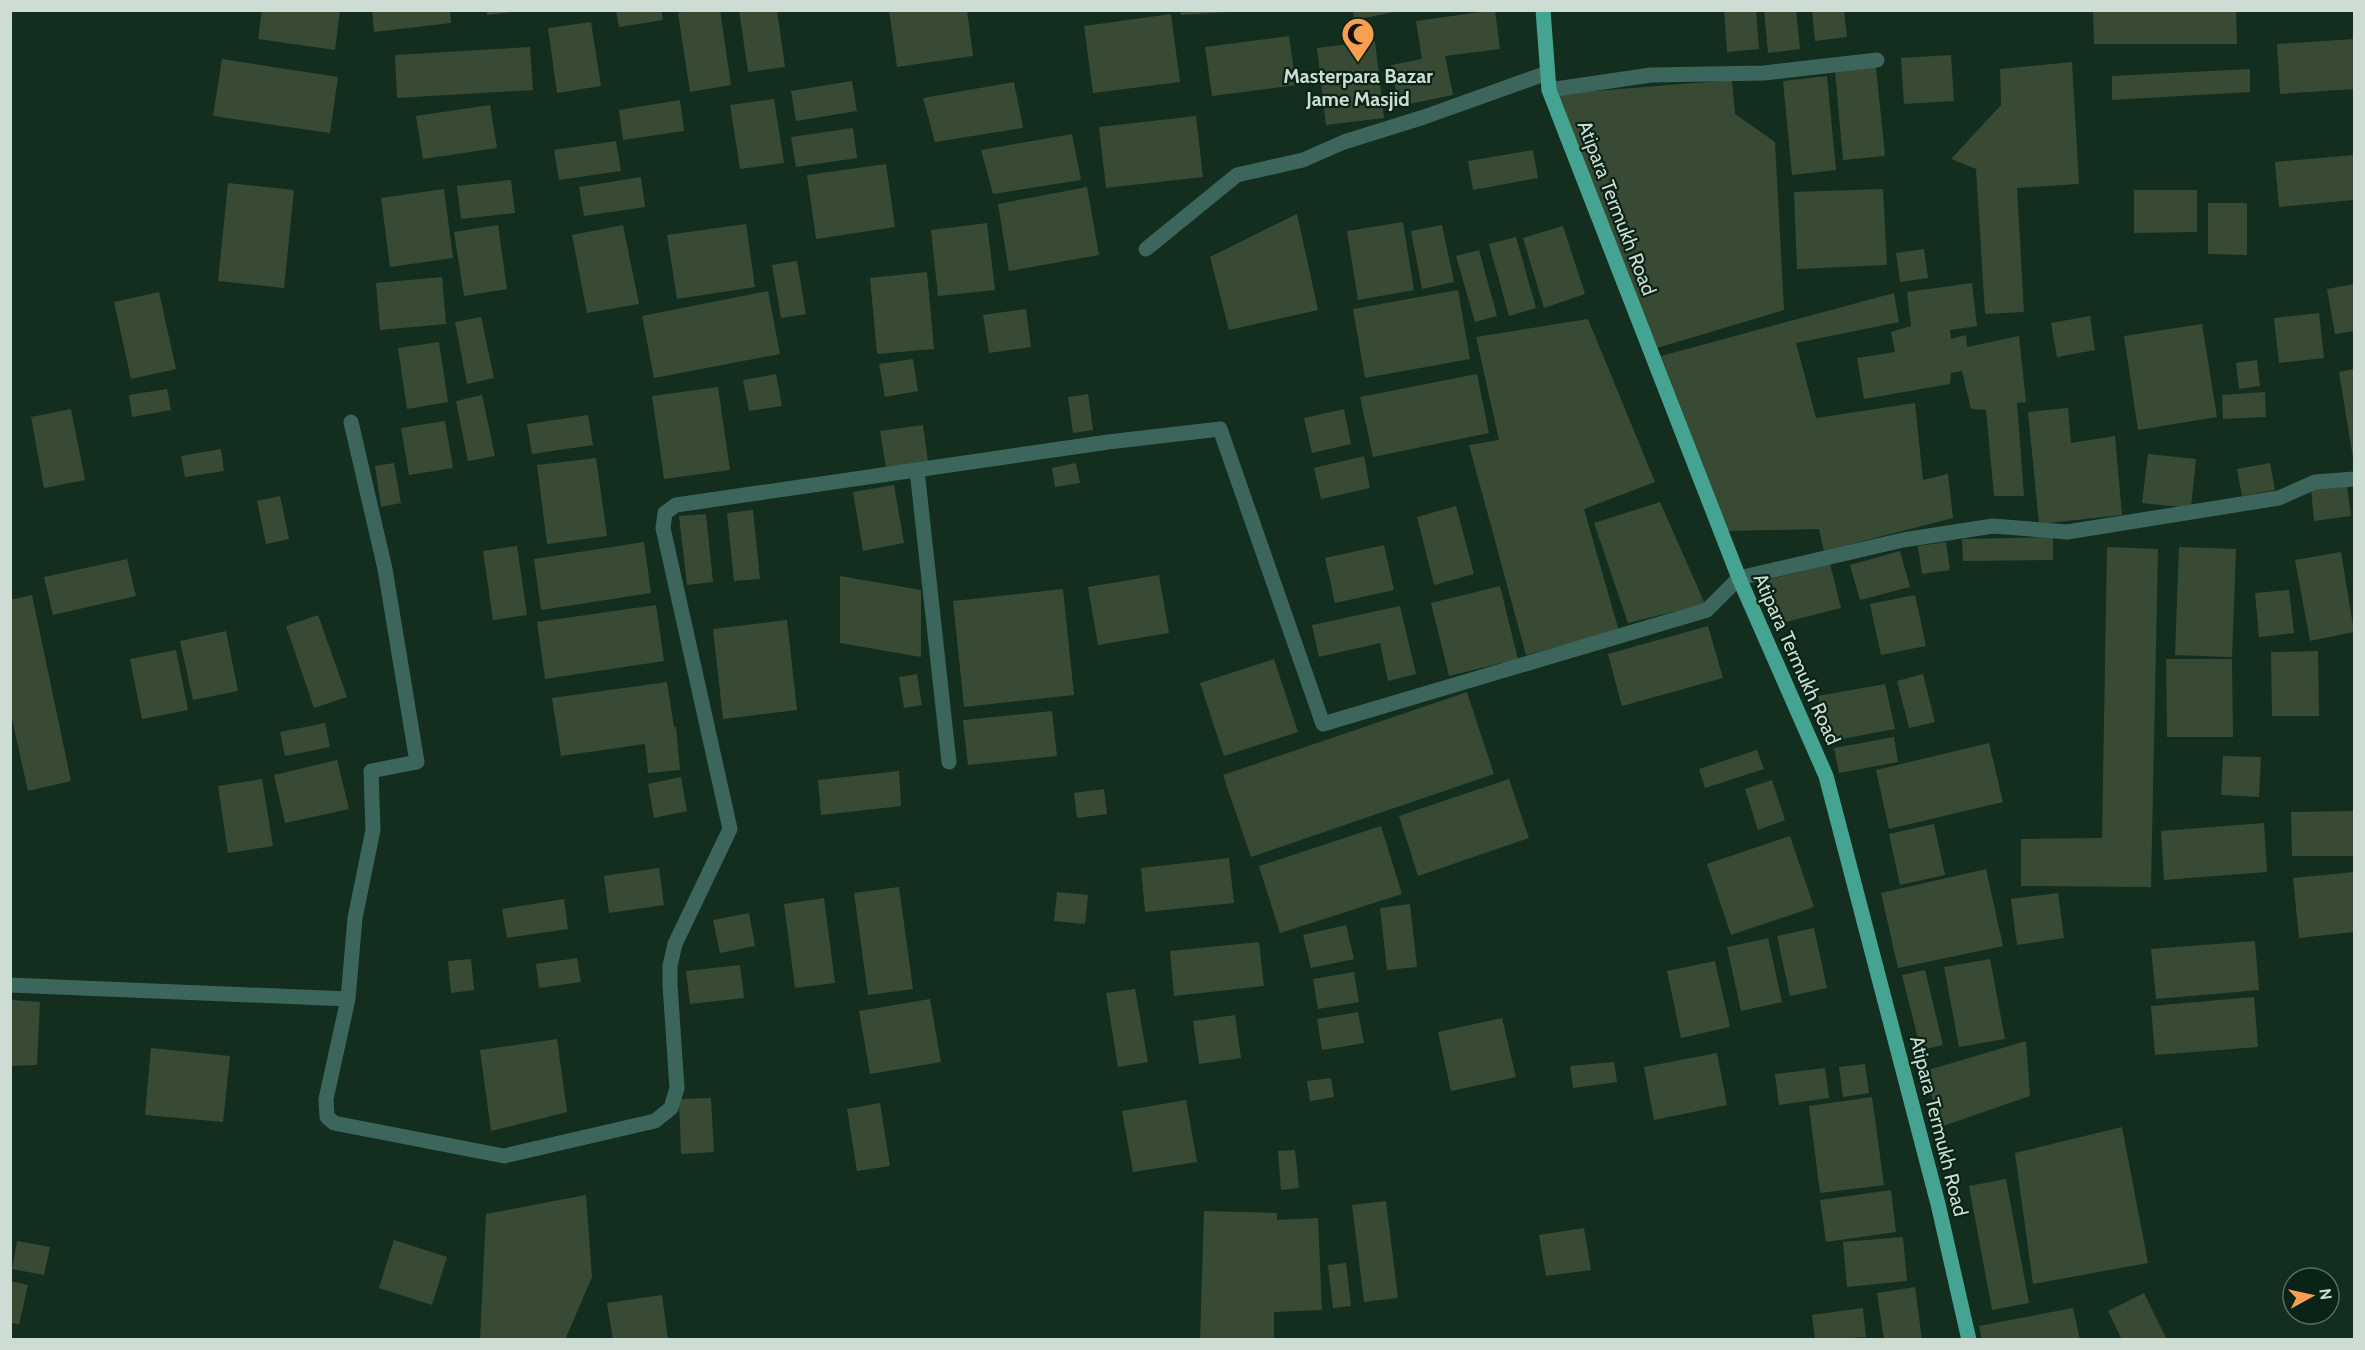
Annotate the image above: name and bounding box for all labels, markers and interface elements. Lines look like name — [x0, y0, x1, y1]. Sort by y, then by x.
mosque icon: Masterpara Bazar Jame Masjid — [1340, 16, 1376, 63]
place label: Masterpara Bazar Jame Masjid — [1283, 64, 1433, 111]
street label: Atipara Termukh Road — [1573, 117, 1661, 299]
street label: Atipara Termukh Road — [1748, 570, 1846, 748]
street label: Atipara Termukh Road — [1905, 1033, 1973, 1219]
north arrow — [2281, 1266, 2341, 1326]
text: N — [2315, 1287, 2336, 1301]

